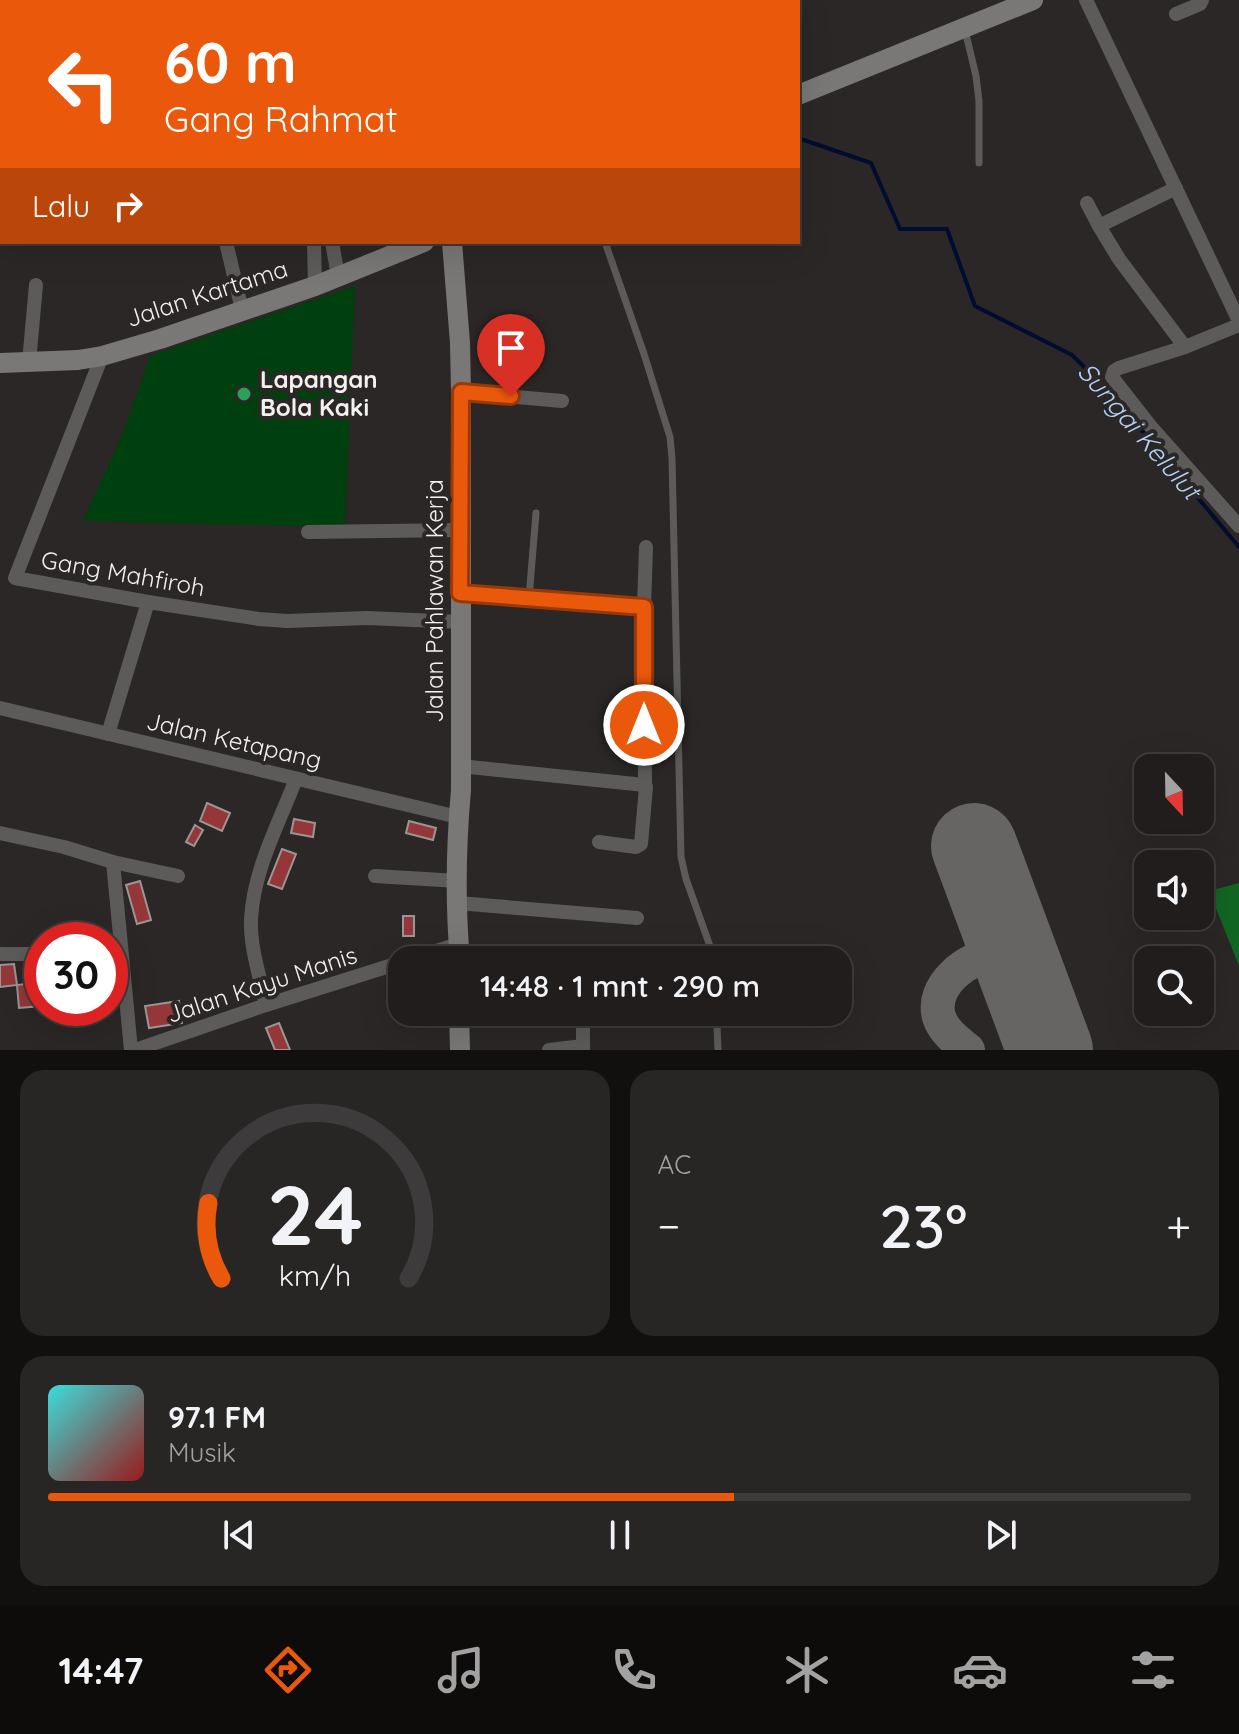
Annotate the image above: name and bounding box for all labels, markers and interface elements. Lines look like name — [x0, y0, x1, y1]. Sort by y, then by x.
text: 60 m — [164, 27, 297, 97]
icon: left — [32, 32, 136, 136]
text: Gang Rahmat — [164, 96, 398, 141]
icon: right — [106, 184, 150, 228]
text: Lalu — [32, 187, 90, 225]
street label: Jalan Kartama — [122, 253, 291, 333]
pin — [477, 314, 545, 396]
icon: arrive — [489, 326, 533, 370]
water label: Sungai Kelulut — [1071, 355, 1210, 508]
place label: Lapangan Bola Kaki — [260, 364, 378, 422]
marker: Lapangan Bola Kaki — [235, 385, 253, 403]
street label: Jalan Pahlawan Kerja — [419, 479, 449, 723]
street label: Gang Mahfiroh — [39, 544, 207, 602]
position arrow — [602, 683, 686, 767]
street label: Jalan Ketapang — [144, 705, 325, 775]
north arrow — [1134, 754, 1214, 834]
map controls — [1134, 754, 1214, 1026]
button: sound — [1134, 850, 1214, 930]
speed limit sign: 30 — [24, 922, 128, 1026]
street label: Jalan Kayu Manis — [163, 939, 360, 1029]
button: search — [1134, 946, 1214, 1026]
text: 14:48 · 1 mnt · 290 m — [480, 967, 760, 1005]
text: AC — [658, 1148, 691, 1181]
text: 24 — [267, 1162, 363, 1266]
text: 23° — [879, 1188, 967, 1263]
text: − — [658, 1198, 680, 1253]
text: + — [1166, 1198, 1191, 1253]
text: km/h — [278, 1257, 351, 1293]
text: 97.1 FM — [168, 1398, 266, 1436]
text: Musik — [168, 1436, 236, 1469]
icon: previous — [217, 1513, 261, 1557]
icon: pause — [598, 1513, 642, 1557]
icon: next — [979, 1513, 1023, 1557]
icon: directions — [260, 1642, 316, 1698]
icon: music — [433, 1642, 489, 1698]
icon: phone — [606, 1642, 662, 1698]
icon: climate — [779, 1642, 835, 1698]
icon: car — [952, 1642, 1008, 1698]
icon: filters — [1125, 1642, 1181, 1698]
text: 14:47 — [58, 1648, 143, 1693]

